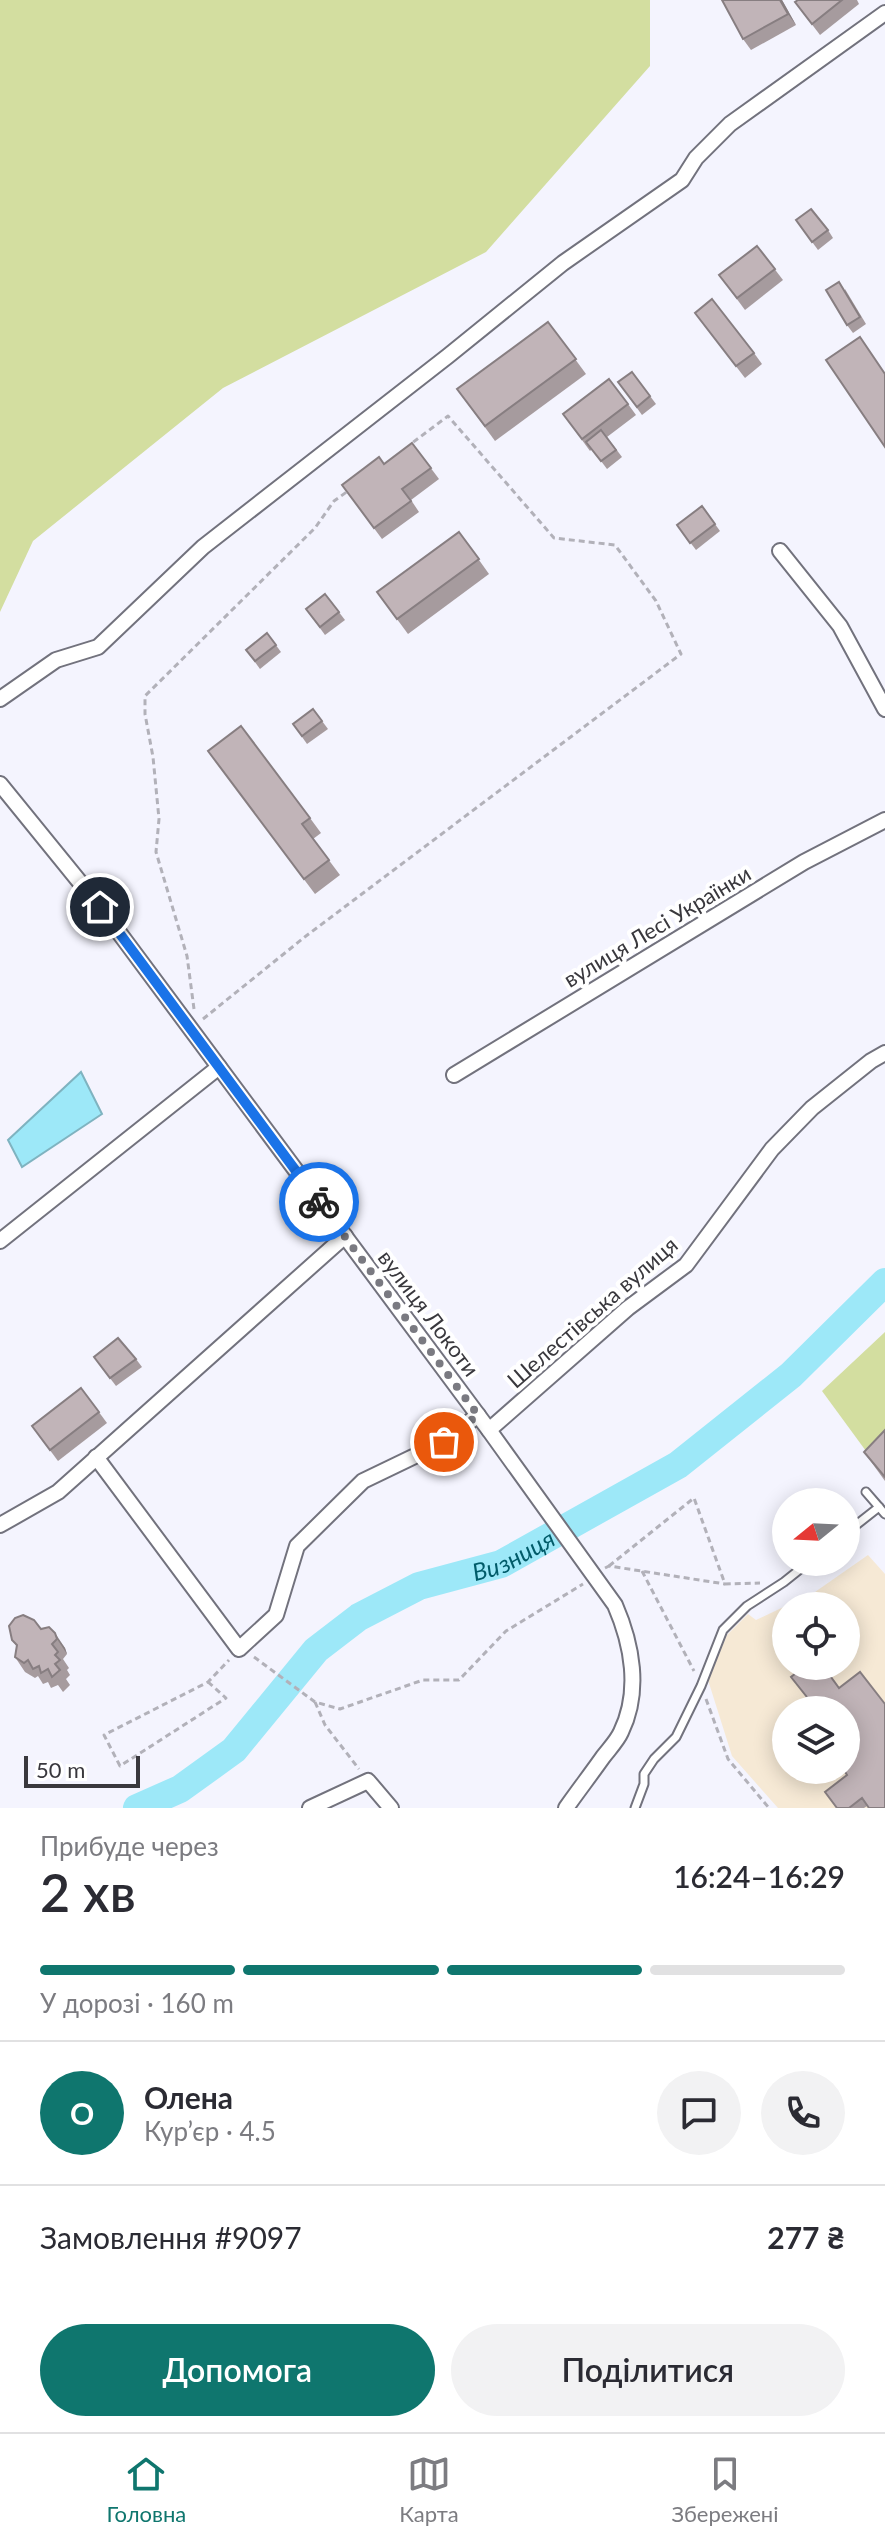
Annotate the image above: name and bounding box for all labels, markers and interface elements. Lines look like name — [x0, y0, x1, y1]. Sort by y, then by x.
street label: вулиця Лесі Українки — [559, 859, 755, 993]
pin — [66, 873, 134, 941]
icon: home — [78, 885, 122, 929]
courier — [279, 1162, 359, 1242]
icon: bike — [297, 1180, 341, 1224]
street label: Шелестівська вулиця — [501, 1231, 683, 1393]
street label: вулиця Локоти — [373, 1245, 485, 1381]
pin — [410, 1408, 478, 1476]
icon: bag — [422, 1420, 466, 1464]
north arrow — [772, 1488, 860, 1576]
map controls — [772, 1488, 860, 1784]
water label: Визниця — [469, 1523, 559, 1586]
button: locate — [772, 1592, 860, 1680]
button: layers — [772, 1696, 860, 1784]
scale bar — [24, 1752, 140, 1788]
text: 50 m — [36, 1756, 85, 1783]
text: Прибуде через — [40, 1830, 219, 1862]
text: 16:24–16:29 — [673, 1858, 845, 1894]
text: 2 хв — [40, 1861, 136, 1923]
text: У дорозі · 160 m — [40, 1987, 234, 2019]
button: chat — [657, 2071, 741, 2155]
button: phone — [761, 2071, 845, 2155]
text: Олена — [144, 2079, 233, 2115]
text: О — [70, 2095, 94, 2131]
text: Кур’єр · 4.5 — [144, 2115, 276, 2147]
text: Замовлення #9097 — [40, 2219, 302, 2255]
text: 277 ₴ — [767, 2219, 845, 2255]
button: Допомога — [40, 2324, 435, 2416]
button: Поділитися — [451, 2324, 845, 2416]
tab: Головна — [106, 2452, 186, 2527]
tab: Карта — [399, 2452, 459, 2527]
tab: Збережені — [672, 2452, 779, 2527]

